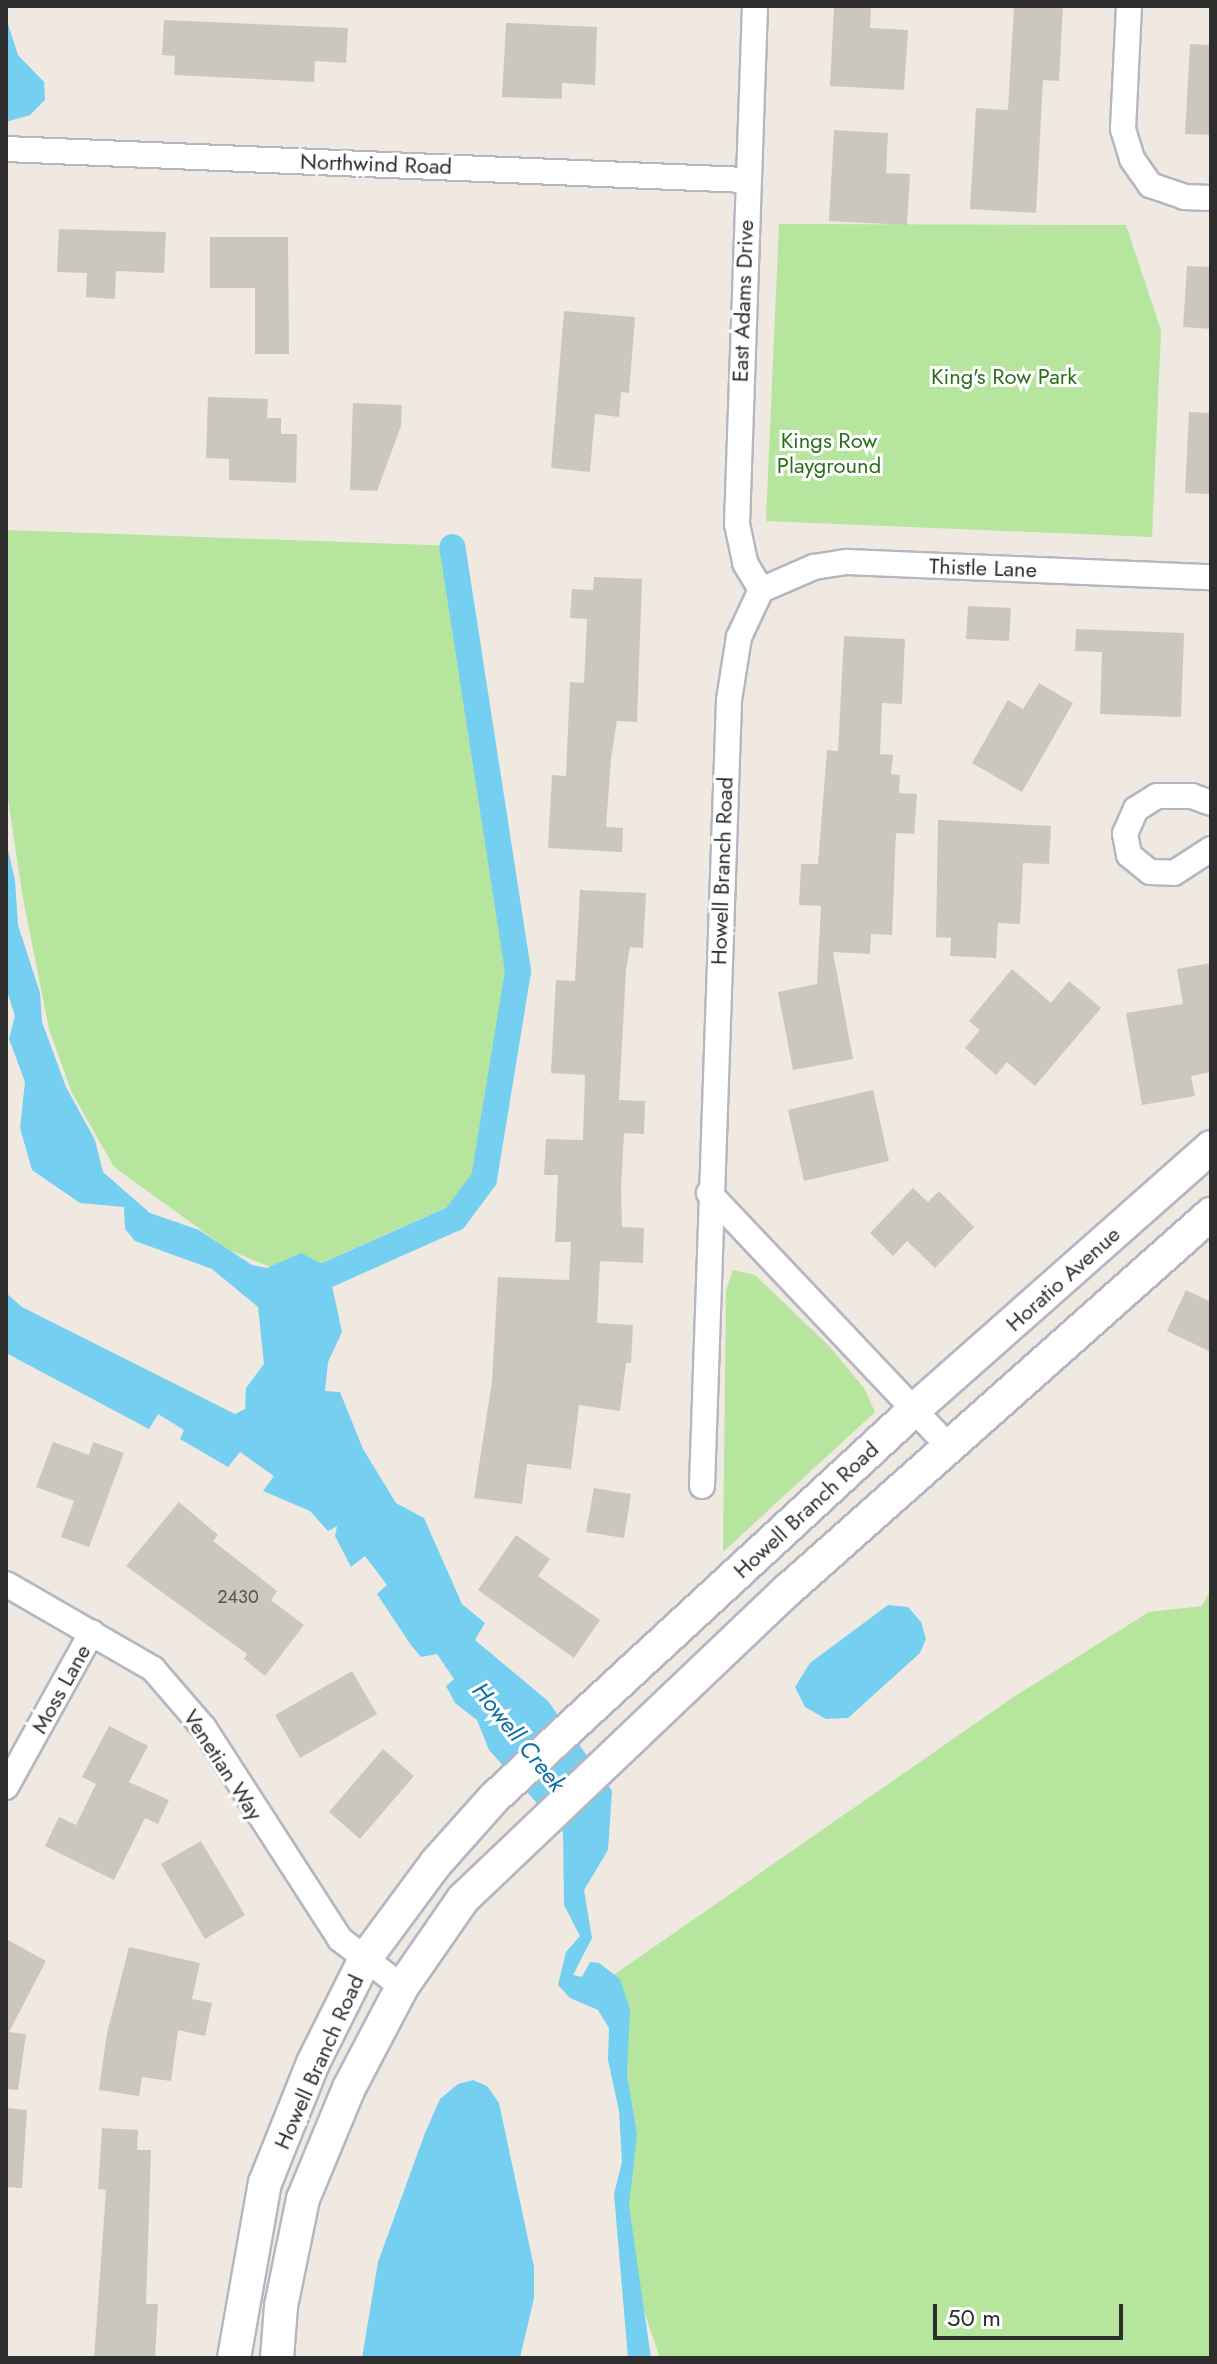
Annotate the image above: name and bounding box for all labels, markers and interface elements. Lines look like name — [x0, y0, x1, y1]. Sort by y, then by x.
street label: Northwind Road — [300, 148, 452, 180]
street label: East Adams Drive — [727, 219, 759, 383]
park label: King's Row Park — [931, 364, 1077, 390]
park label: Kings Row Playground — [777, 427, 881, 478]
street label: Thistle Lane — [929, 553, 1037, 583]
street label: Howell Branch Road — [706, 777, 738, 965]
street label: Horatio Avenue — [1001, 1221, 1125, 1337]
street label: Howell Branch Road — [728, 1436, 884, 1584]
house number: 2430 — [217, 1586, 259, 1608]
street label: Moss Lane — [26, 1640, 96, 1738]
water label: Howell Creek — [466, 1677, 572, 1797]
street label: Venetian Way — [177, 1705, 269, 1825]
street label: Howell Branch Road — [269, 1971, 369, 2153]
scale bar — [937, 2288, 1127, 2338]
text: 50 m — [947, 2300, 1001, 2335]

